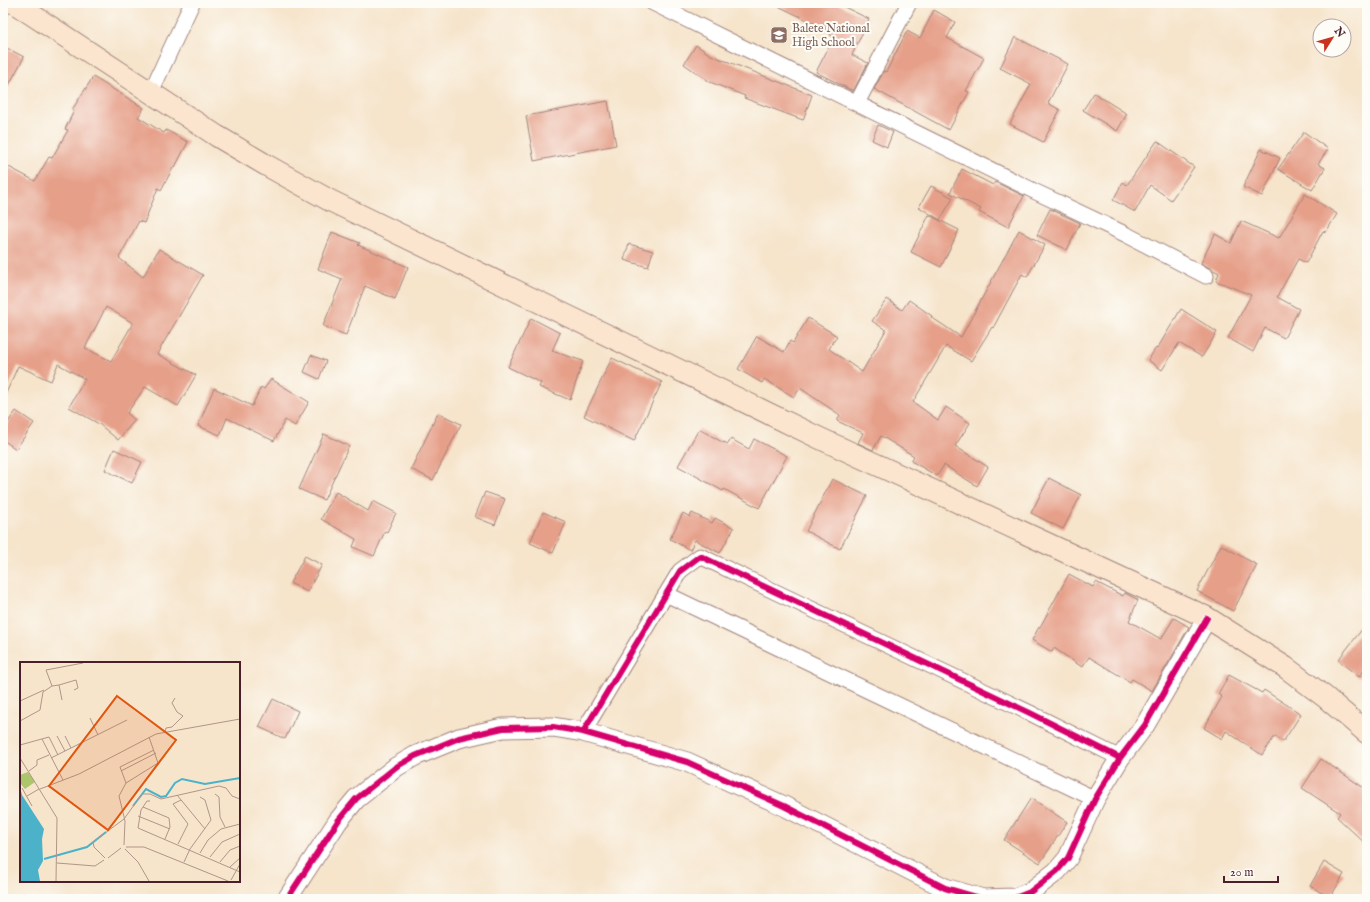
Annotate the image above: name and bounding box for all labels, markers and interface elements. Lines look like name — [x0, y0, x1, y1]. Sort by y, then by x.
north arrow — [1312, 18, 1352, 58]
place label: Balete National High School — [792, 21, 871, 50]
text: N — [1330, 24, 1348, 41]
school or university icon: Balete National High School — [769, 25, 789, 45]
inset map — [20, 662, 240, 882]
scale bar — [1224, 858, 1278, 884]
text: 20 m — [1230, 865, 1253, 880]

